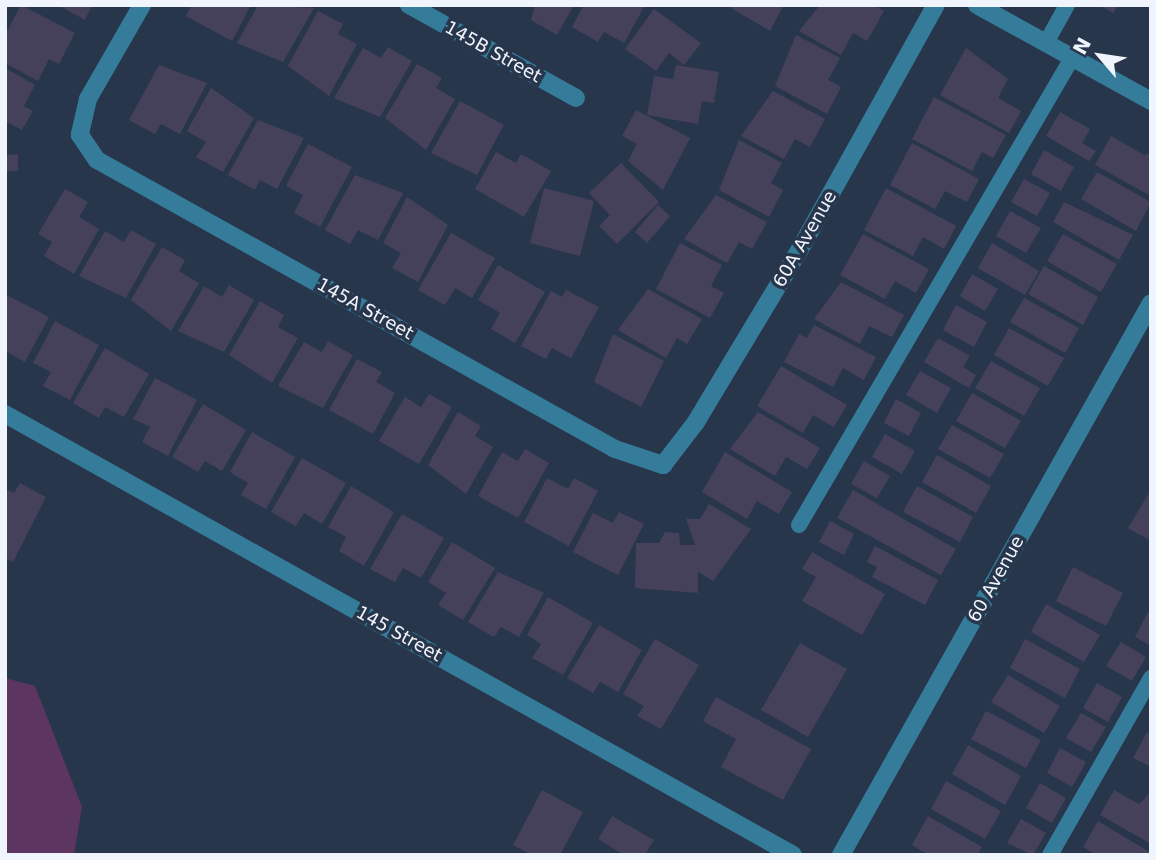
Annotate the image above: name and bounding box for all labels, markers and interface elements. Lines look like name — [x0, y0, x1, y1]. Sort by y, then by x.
street label: 145B Street — [441, 17, 545, 87]
north arrow — [1065, 21, 1135, 91]
text: N — [1068, 34, 1095, 58]
street label: 60A Avenue — [769, 187, 841, 291]
street label: 145A Street — [313, 274, 417, 344]
street label: 60 Avenue — [963, 532, 1029, 626]
street label: 145 Street — [352, 602, 446, 666]

